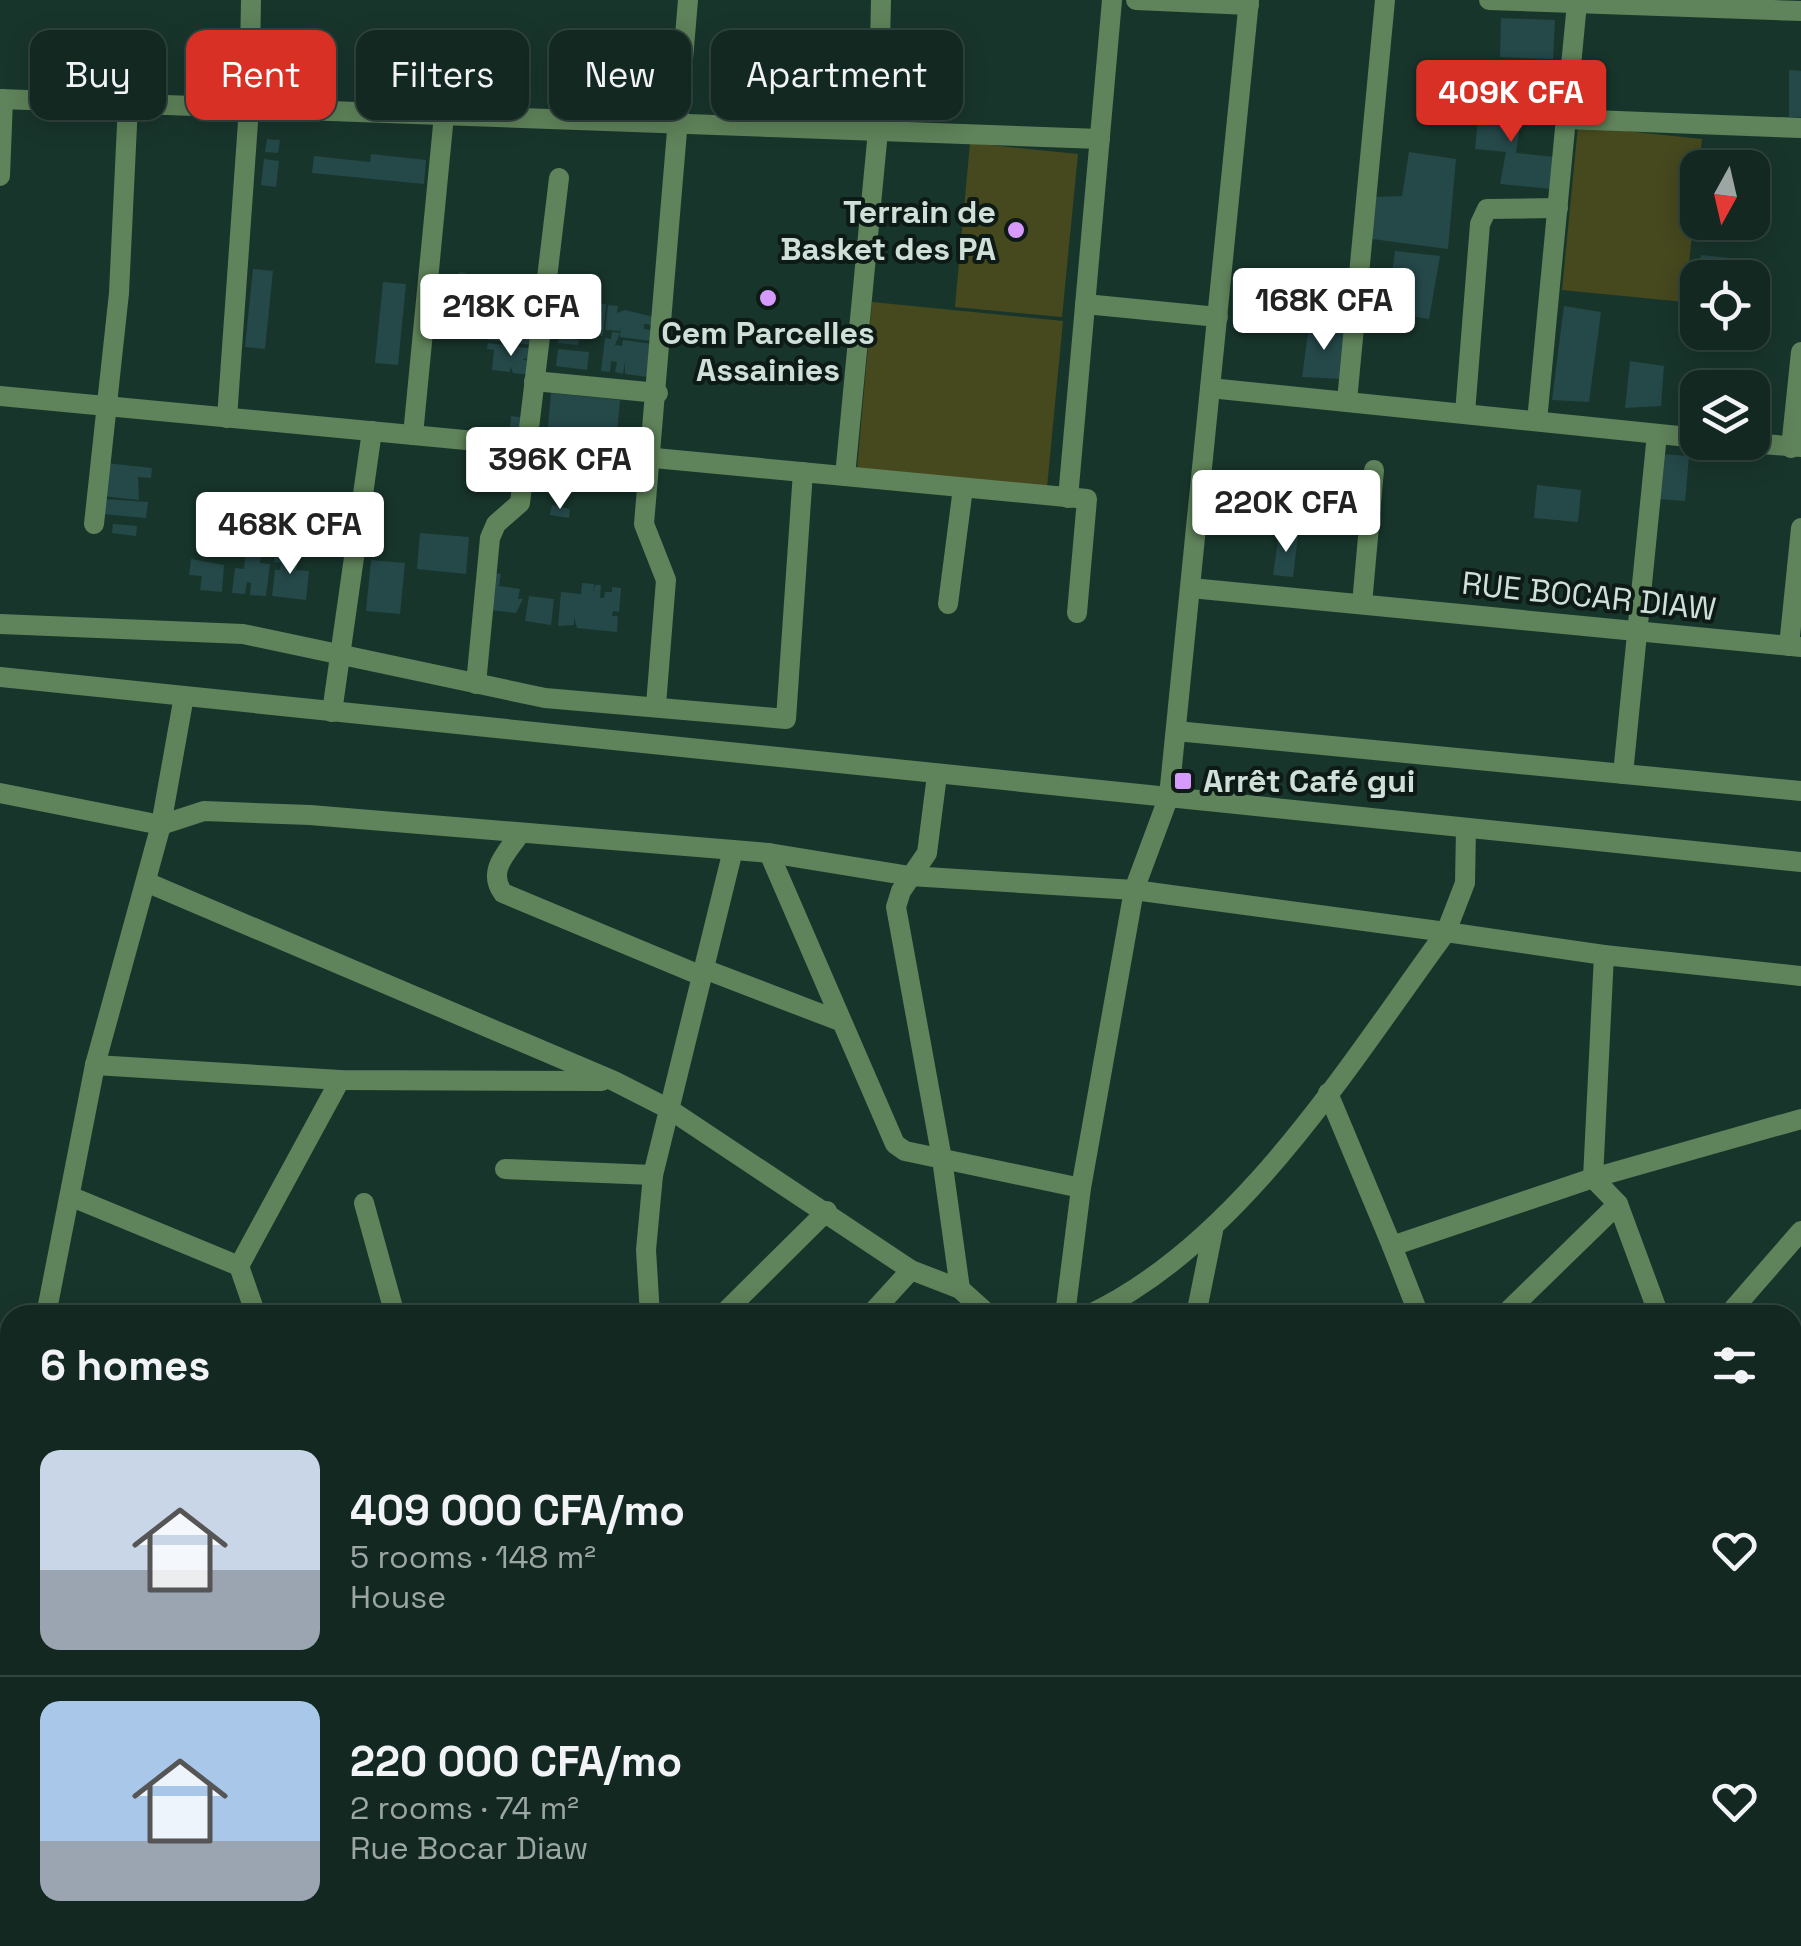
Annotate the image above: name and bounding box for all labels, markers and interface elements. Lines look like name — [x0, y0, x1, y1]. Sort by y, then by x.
chip: Buy — [30, 30, 166, 120]
chip: Rent — [186, 30, 336, 120]
chip: Filters — [356, 30, 529, 120]
chip: New — [549, 30, 691, 120]
chip: Apartment — [711, 30, 963, 120]
pin: 409K CFA — [1408, 60, 1614, 145]
text: 409K CFA — [1438, 72, 1584, 112]
north arrow — [1680, 150, 1770, 240]
map controls — [1680, 150, 1770, 460]
place label: Terrain de Basket des PA — [780, 192, 996, 269]
marker: Terrain de Basket des PA — [1005, 219, 1027, 241]
button: locate — [1680, 260, 1770, 350]
pin: 168K CFA — [1221, 268, 1427, 353]
pin: 218K CFA — [408, 274, 614, 359]
text: 168K CFA — [1255, 280, 1393, 320]
text: 218K CFA — [442, 286, 580, 326]
marker: Cem Parcelles Assainies — [757, 287, 779, 309]
place label: Cem Parcelles Assainies — [661, 313, 875, 390]
button: layers — [1680, 370, 1770, 460]
pin: 396K CFA — [457, 427, 663, 512]
text: 396K CFA — [488, 439, 632, 479]
pin: 220K CFA — [1183, 470, 1389, 555]
text: 220K CFA — [1214, 482, 1358, 522]
pin: 468K CFA — [187, 492, 393, 577]
text: 468K CFA — [218, 504, 362, 544]
street label: RUE BOCAR DIAW — [1460, 563, 1718, 629]
place label: Arrêt Café gui — [1203, 761, 1415, 801]
marker: Arrêt Café gui — [1172, 770, 1194, 792]
icon: filters — [1707, 1338, 1762, 1393]
text: 6 homes — [40, 1339, 210, 1392]
text: 409 000 CFA/mo — [350, 1484, 685, 1537]
icon: home — [120, 1490, 240, 1610]
icon: heart — [1707, 1523, 1762, 1578]
text: 5 rooms · 148 m² — [350, 1537, 596, 1577]
text: House — [350, 1577, 446, 1617]
text: 220 000 CFA/mo — [350, 1735, 682, 1788]
icon: home — [120, 1741, 240, 1861]
icon: heart — [1707, 1774, 1762, 1829]
text: 2 rooms · 74 m² — [350, 1788, 579, 1828]
text: Rue Bocar Diaw — [350, 1828, 588, 1868]

